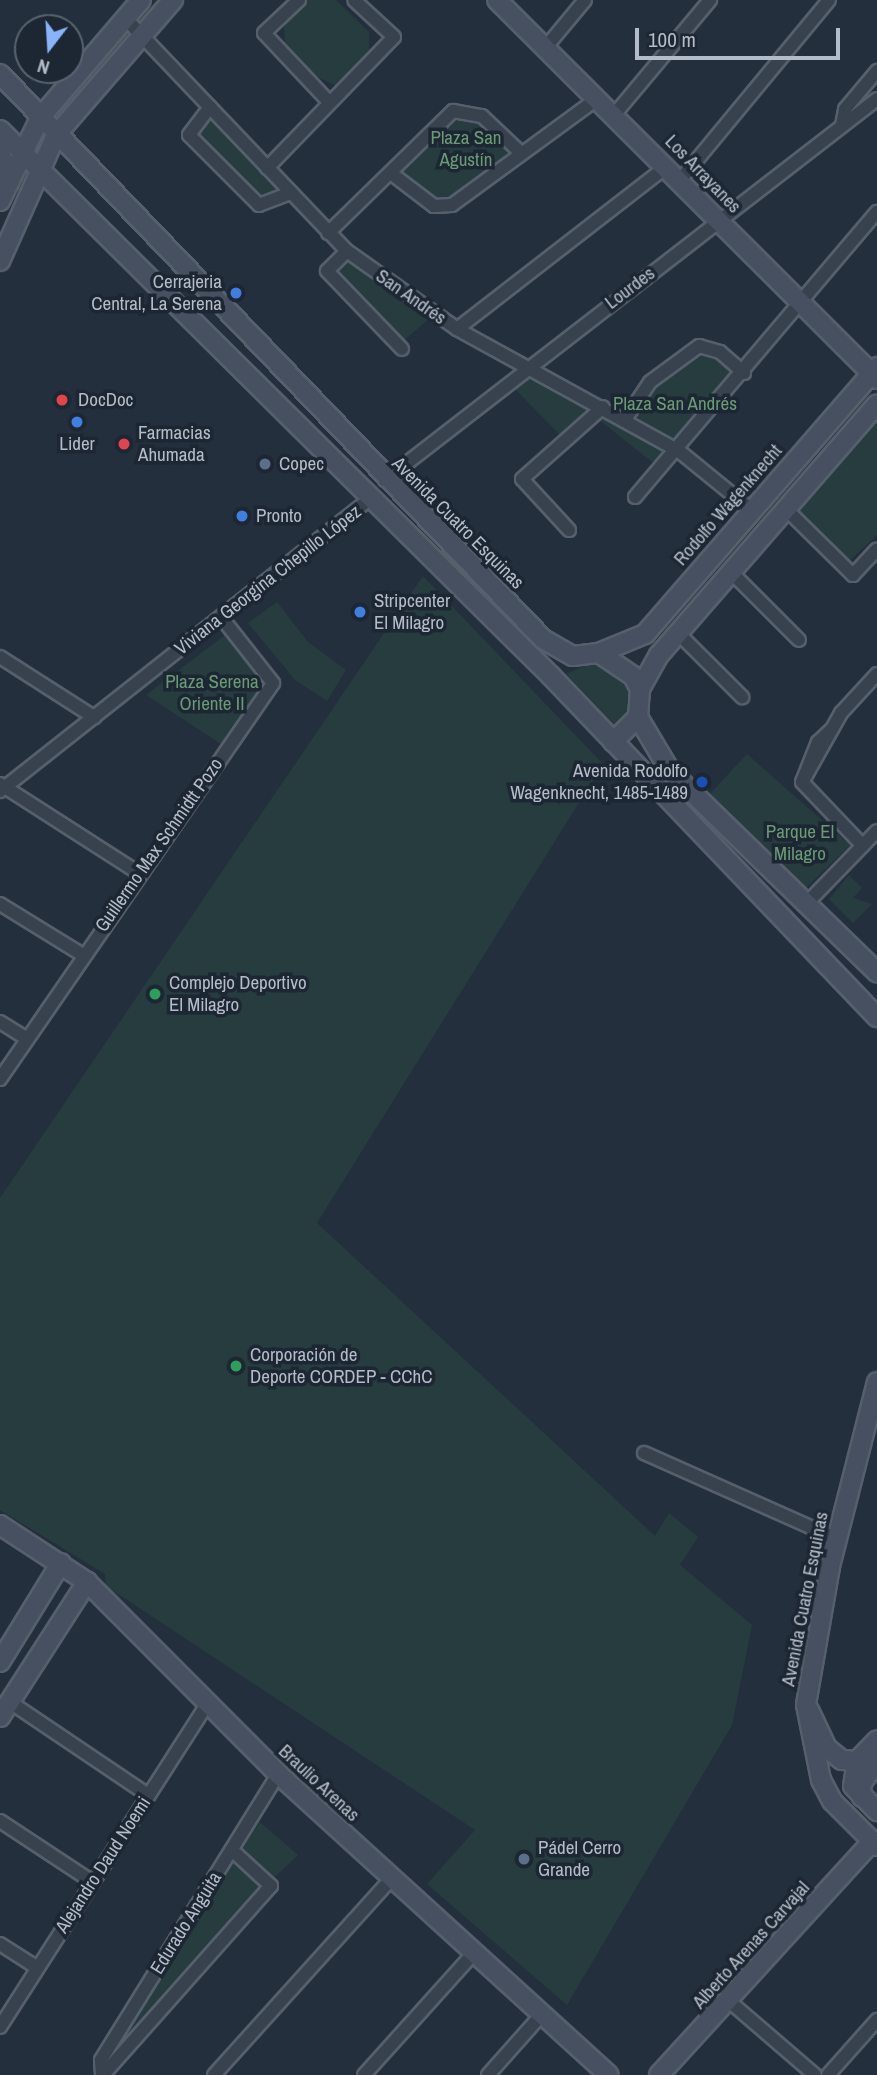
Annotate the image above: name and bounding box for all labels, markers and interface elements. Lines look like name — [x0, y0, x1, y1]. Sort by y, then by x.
north arrow — [14, 14, 84, 84]
scale bar — [639, 14, 844, 58]
text: 100 m — [648, 25, 696, 54]
text: N — [34, 53, 53, 81]
park label: Plaza San Agustín — [430, 127, 502, 171]
street label: Los Arrayanes — [660, 130, 746, 218]
street label: Lourdes — [601, 262, 659, 314]
street label: San Andrés — [371, 264, 451, 330]
place label: Cerrajeria Central, La Serena — [91, 271, 222, 315]
marker: Cerrajeria Central, La Serena — [228, 285, 244, 301]
place label: DocDoc — [78, 389, 133, 411]
marker: DocDoc — [52, 390, 72, 410]
park label: Plaza San Andrés — [613, 393, 737, 415]
marker: Lider — [69, 414, 85, 430]
place label: Farmacias Ahumada — [138, 422, 211, 466]
place label: Lider — [59, 433, 95, 455]
marker: Farmacias Ahumada — [116, 436, 132, 452]
street label: Rodolfo Wagenknecht — [669, 440, 787, 570]
street label: Avenida Cuatro Esquinas — [387, 452, 529, 594]
place label: Copec — [279, 453, 324, 475]
marker: Copec — [257, 456, 273, 472]
street label: Viviana Georgina Chepillo López — [170, 500, 366, 660]
place label: Pronto — [256, 505, 302, 527]
marker: Pronto — [234, 508, 250, 524]
place label: Stripcenter El Milagro — [374, 590, 450, 634]
marker: Stripcenter El Milagro — [352, 604, 368, 620]
park label: Plaza Serena Oriente II — [165, 671, 259, 715]
street label: Guillermo Max Schmidtt Pozo — [90, 754, 228, 936]
place label: Avenida Rodolfo Wagenknecht, 1485-1489 — [510, 760, 688, 804]
marker: Avenida Rodolfo Wagenknecht, 1485-1489 — [694, 774, 710, 790]
park label: Parque El Milagro — [766, 821, 834, 865]
place label: Complejo Deportivo El Milagro — [169, 972, 307, 1016]
marker: Complejo Deportivo El Milagro — [147, 986, 163, 1002]
place label: Corporación de Deporte CORDEP - CChC — [250, 1344, 433, 1388]
marker: Corporación de Deporte CORDEP - CChC — [228, 1358, 244, 1374]
street label: Avenida Cuatro Esquinas — [777, 1510, 833, 1688]
street label: Braulio Arenas — [274, 1740, 364, 1826]
street label: Alejandro Daud Noemi — [51, 1793, 155, 1937]
place label: Pádel Cerro Grande — [538, 1837, 621, 1881]
marker: Pádel Cerro Grande — [516, 1851, 532, 1867]
street label: Edurado Anguita — [145, 1867, 227, 1979]
street label: Alberto Arenas Carvajal — [687, 1876, 815, 2014]

